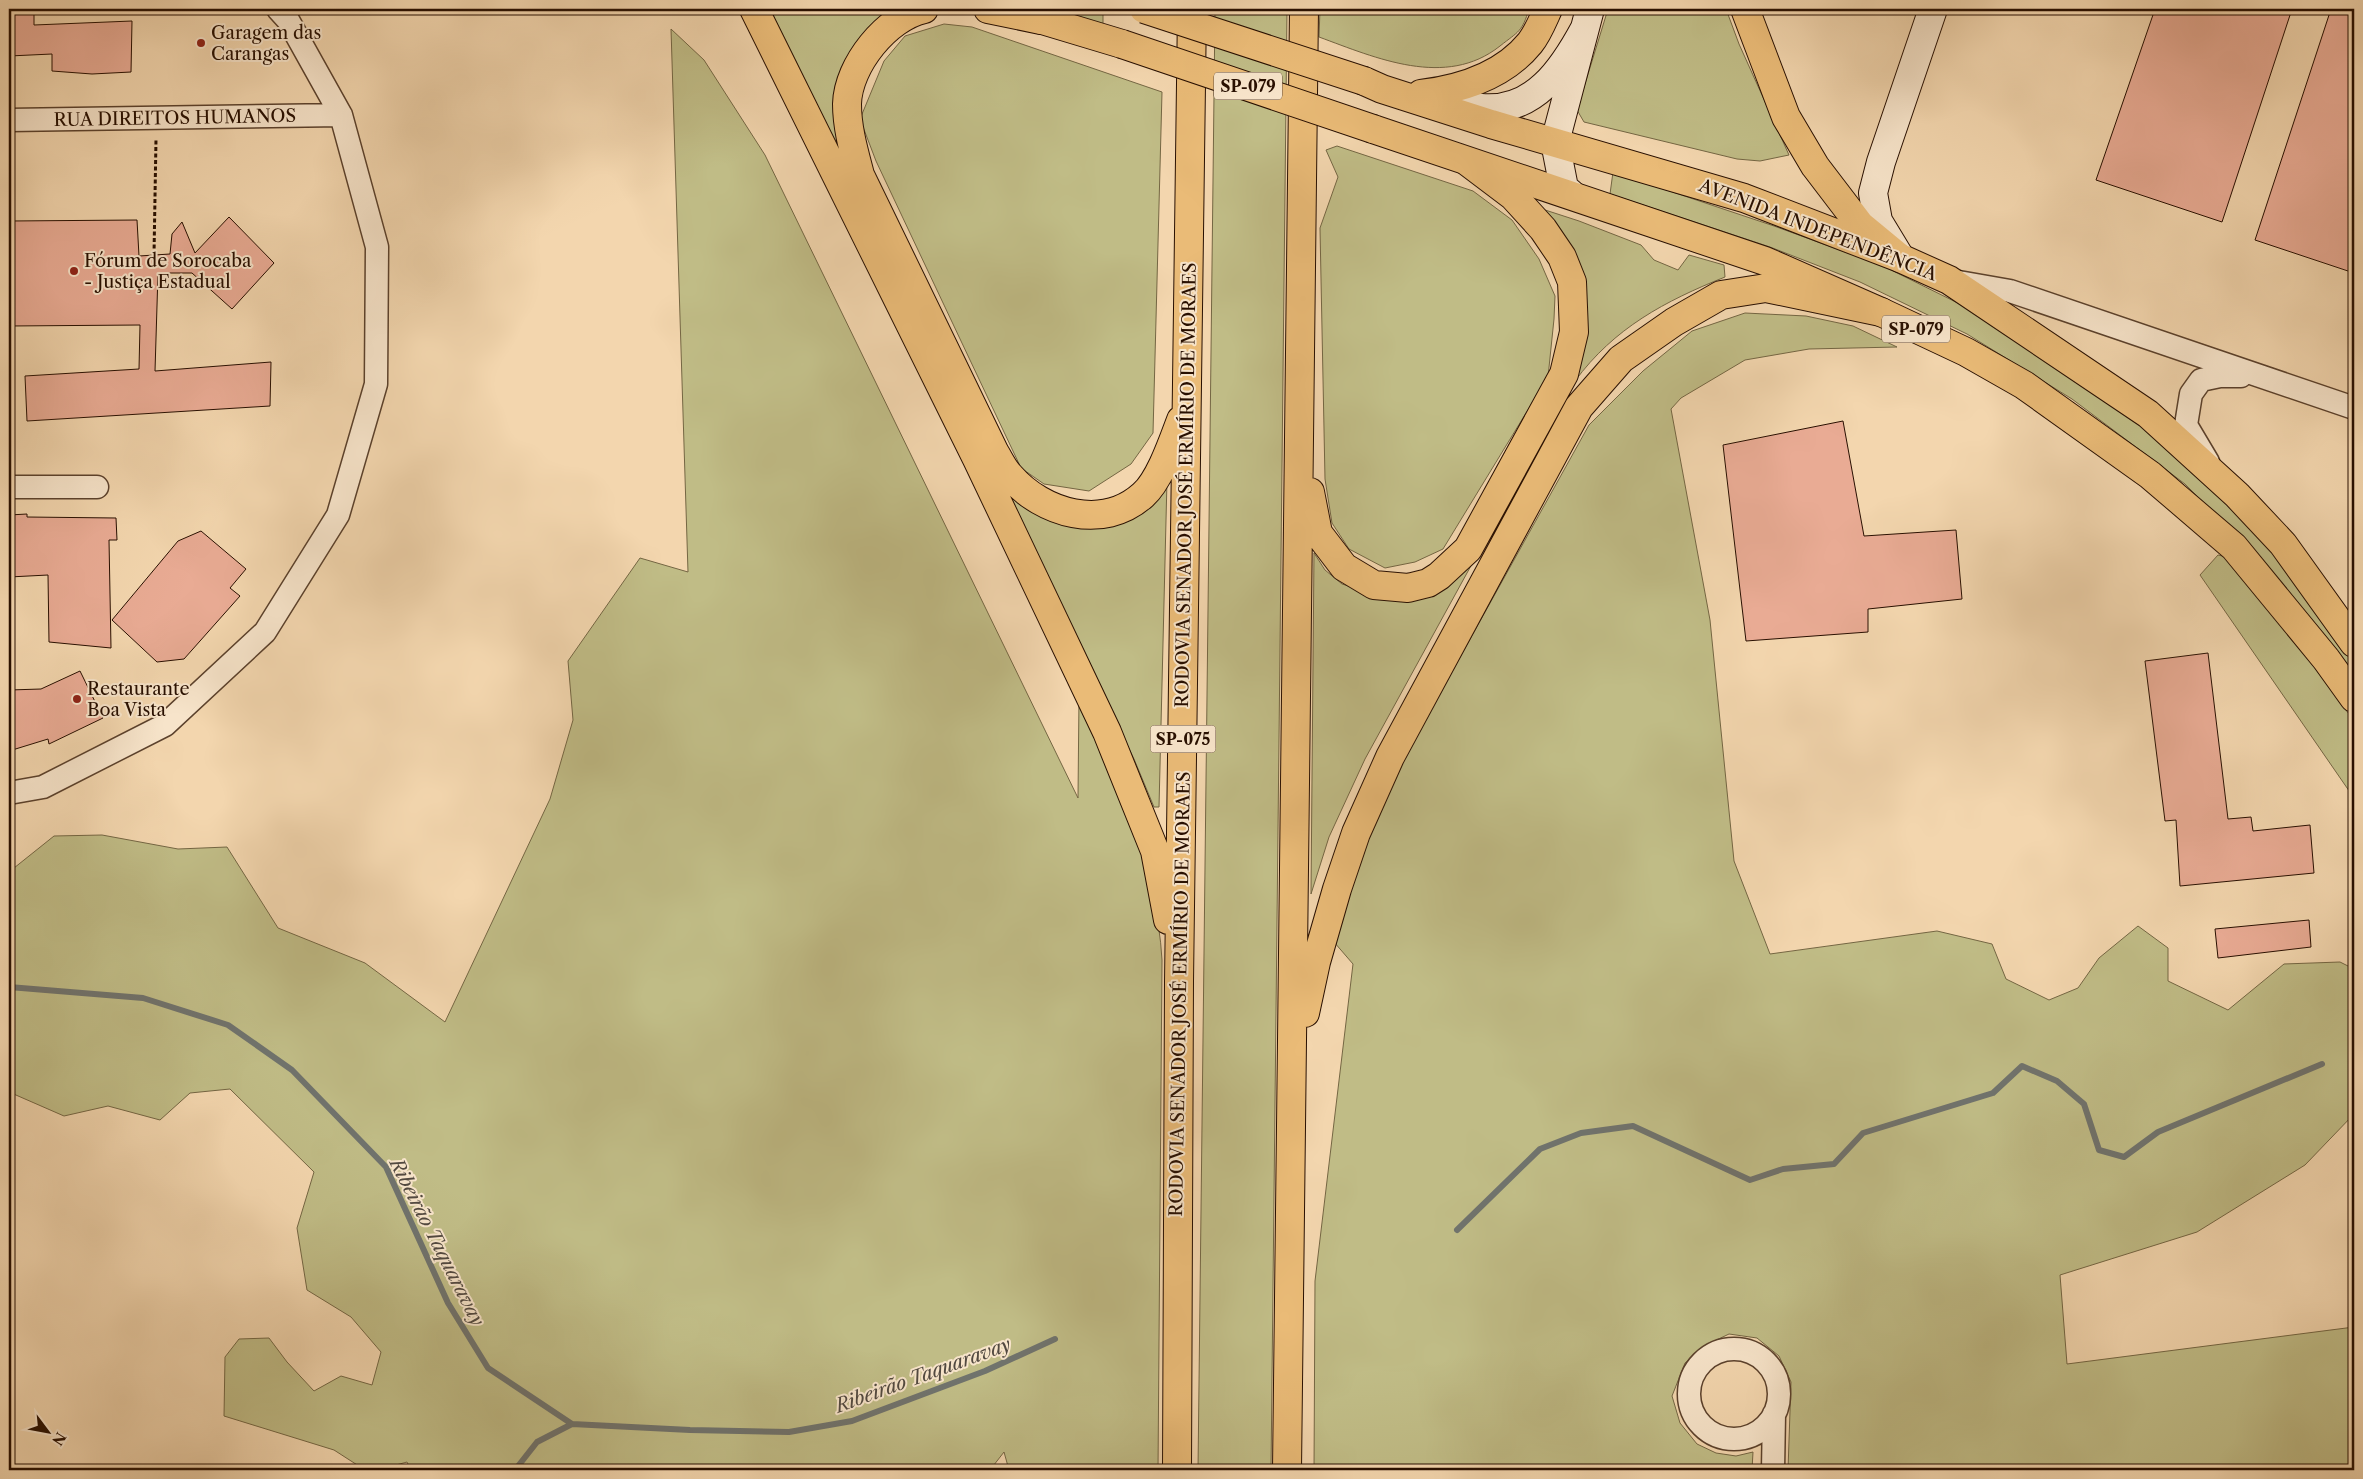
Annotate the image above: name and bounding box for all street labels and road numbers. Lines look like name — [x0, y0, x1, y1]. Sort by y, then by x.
road number: SP-079 — [1214, 72, 1282, 100]
street label: RUA DIREITOS HUMANOS — [54, 105, 296, 131]
street label: AVENIDA INDEPENDÊNCIA — [1695, 173, 1941, 286]
street label: RODOVIA SENADOR JOSÉ ERMÍRIO DE MORAES — [1170, 262, 1201, 708]
road number: SP-079 — [1882, 316, 1950, 342]
road number: SP-075 — [1150, 726, 1216, 752]
street label: RODOVIA SENADOR JOSÉ ERMÍRIO DE MORAES — [1164, 771, 1195, 1217]

